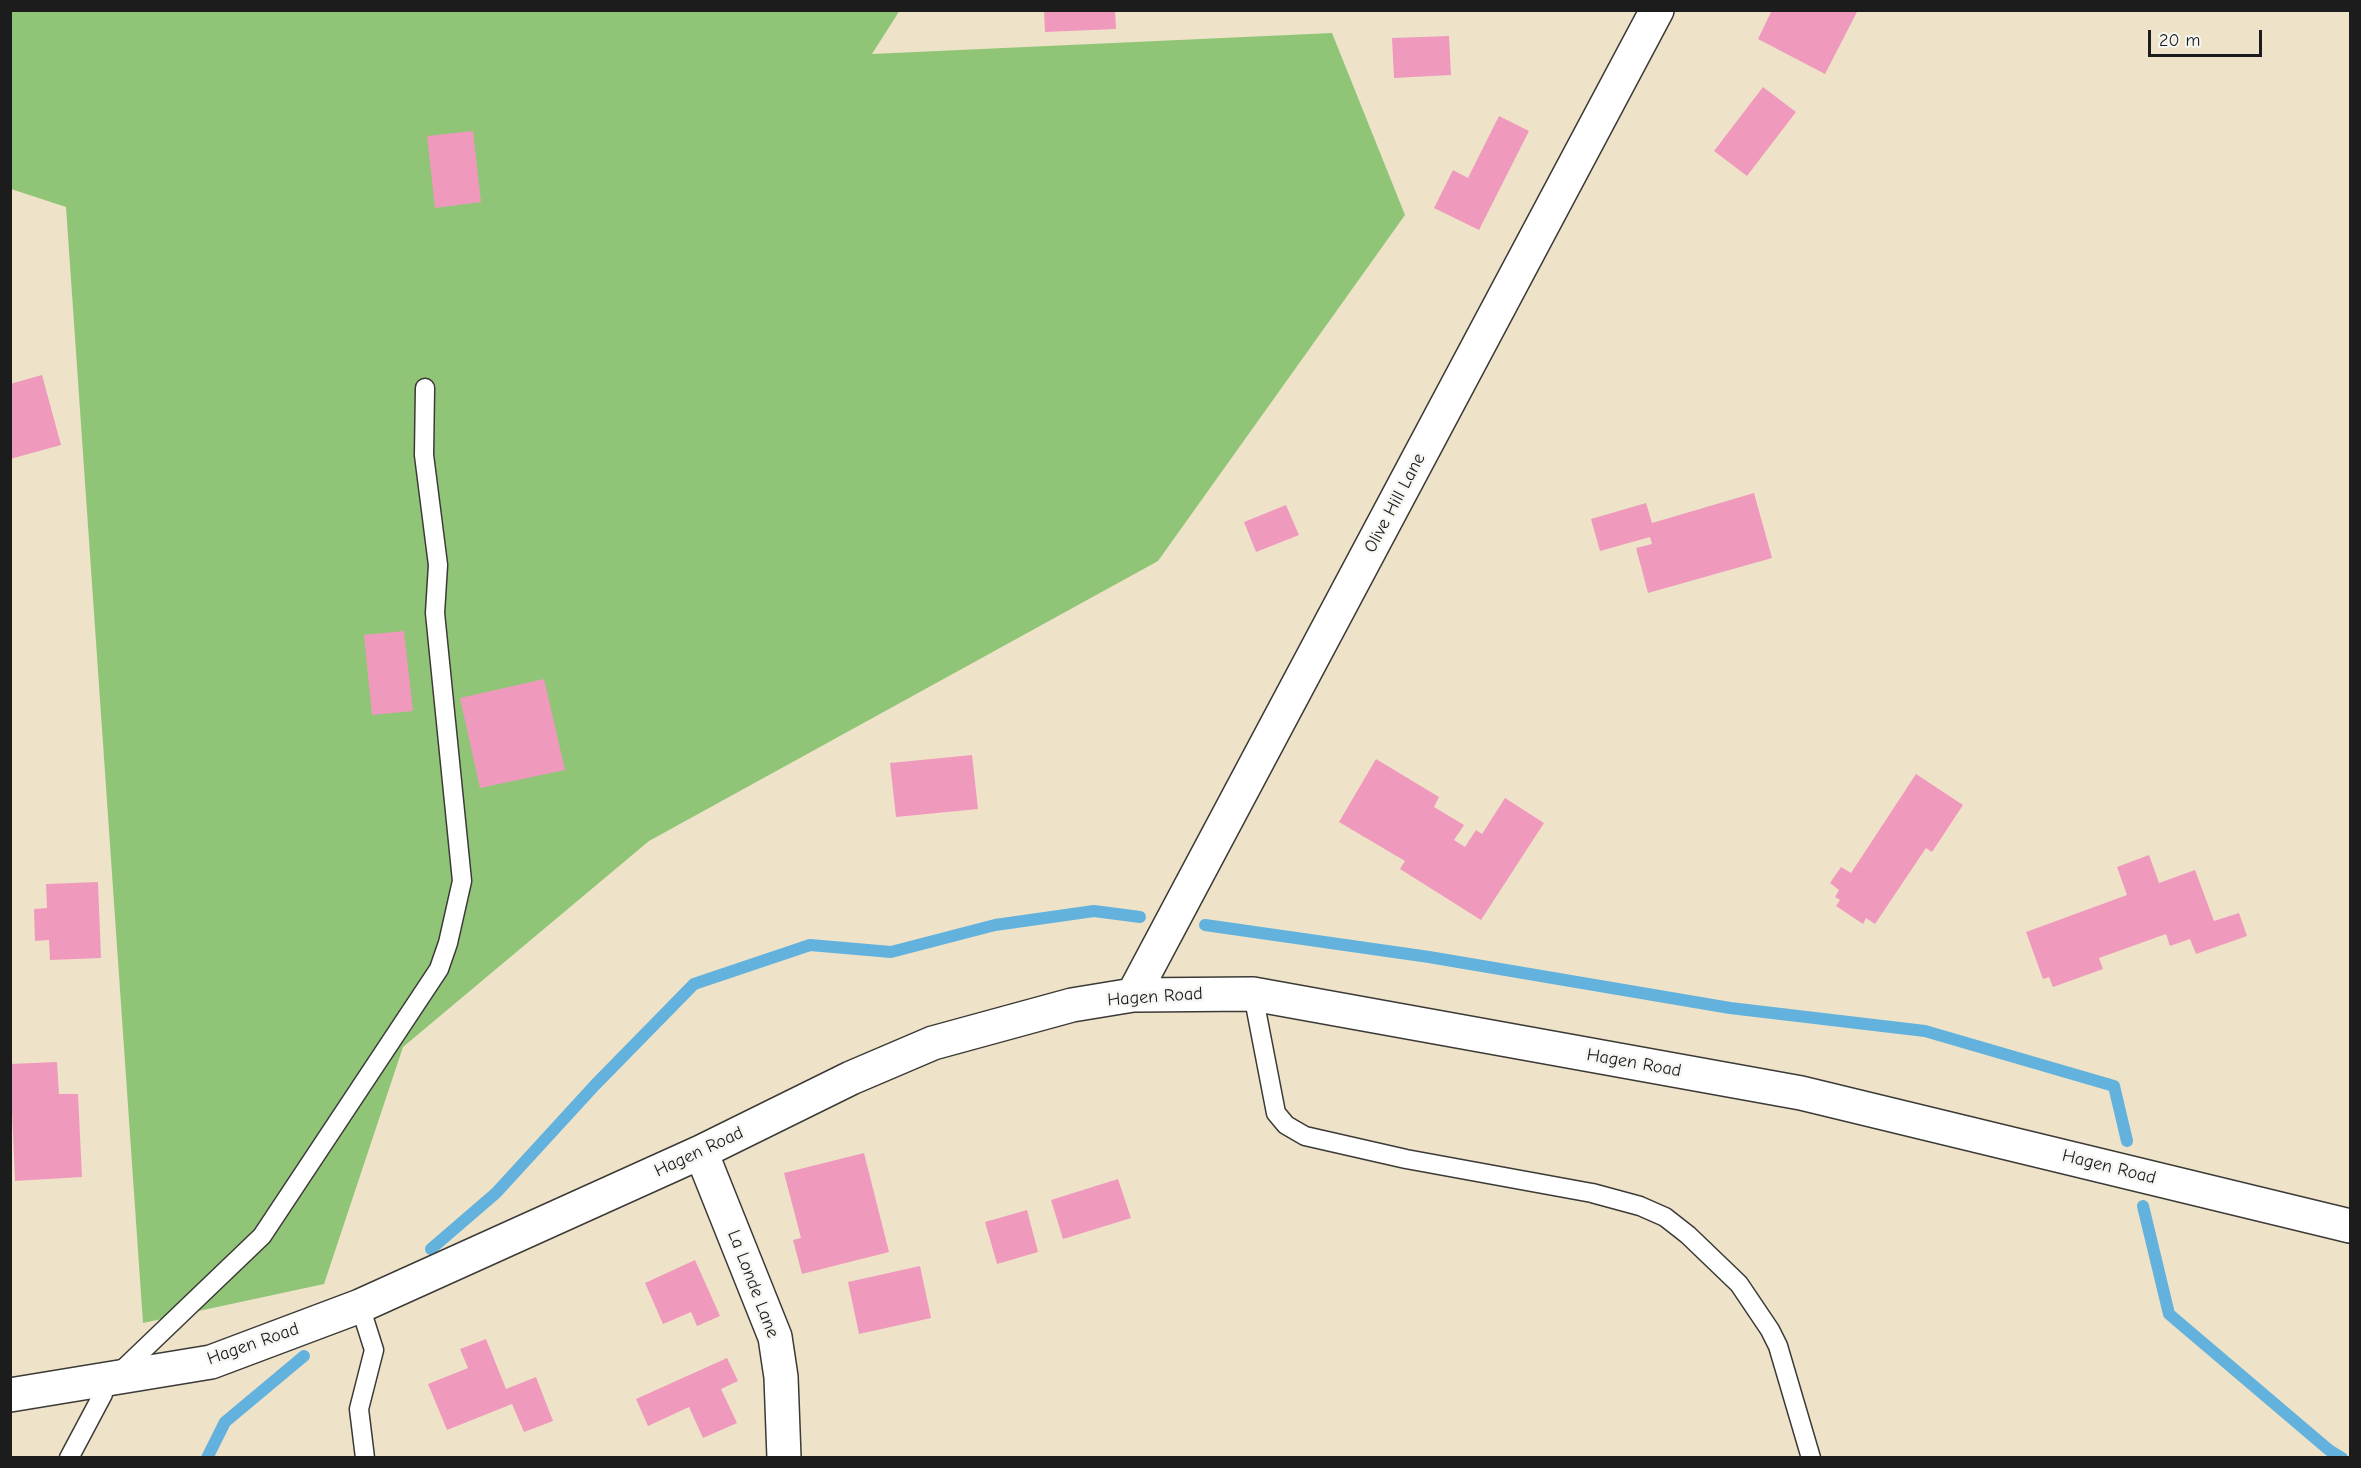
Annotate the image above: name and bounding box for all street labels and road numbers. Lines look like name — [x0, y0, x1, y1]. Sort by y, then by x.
street label: Olive Hill Lane — [1360, 449, 1430, 557]
street label: Hagen Road — [1107, 983, 1203, 1011]
street label: Hagen Road — [1585, 1044, 1683, 1082]
street label: Hagen Road — [651, 1122, 747, 1182]
street label: Hagen Road — [2060, 1145, 2158, 1189]
street label: La Londe Lane — [723, 1227, 783, 1341]
street label: Hagen Road — [204, 1318, 302, 1370]

